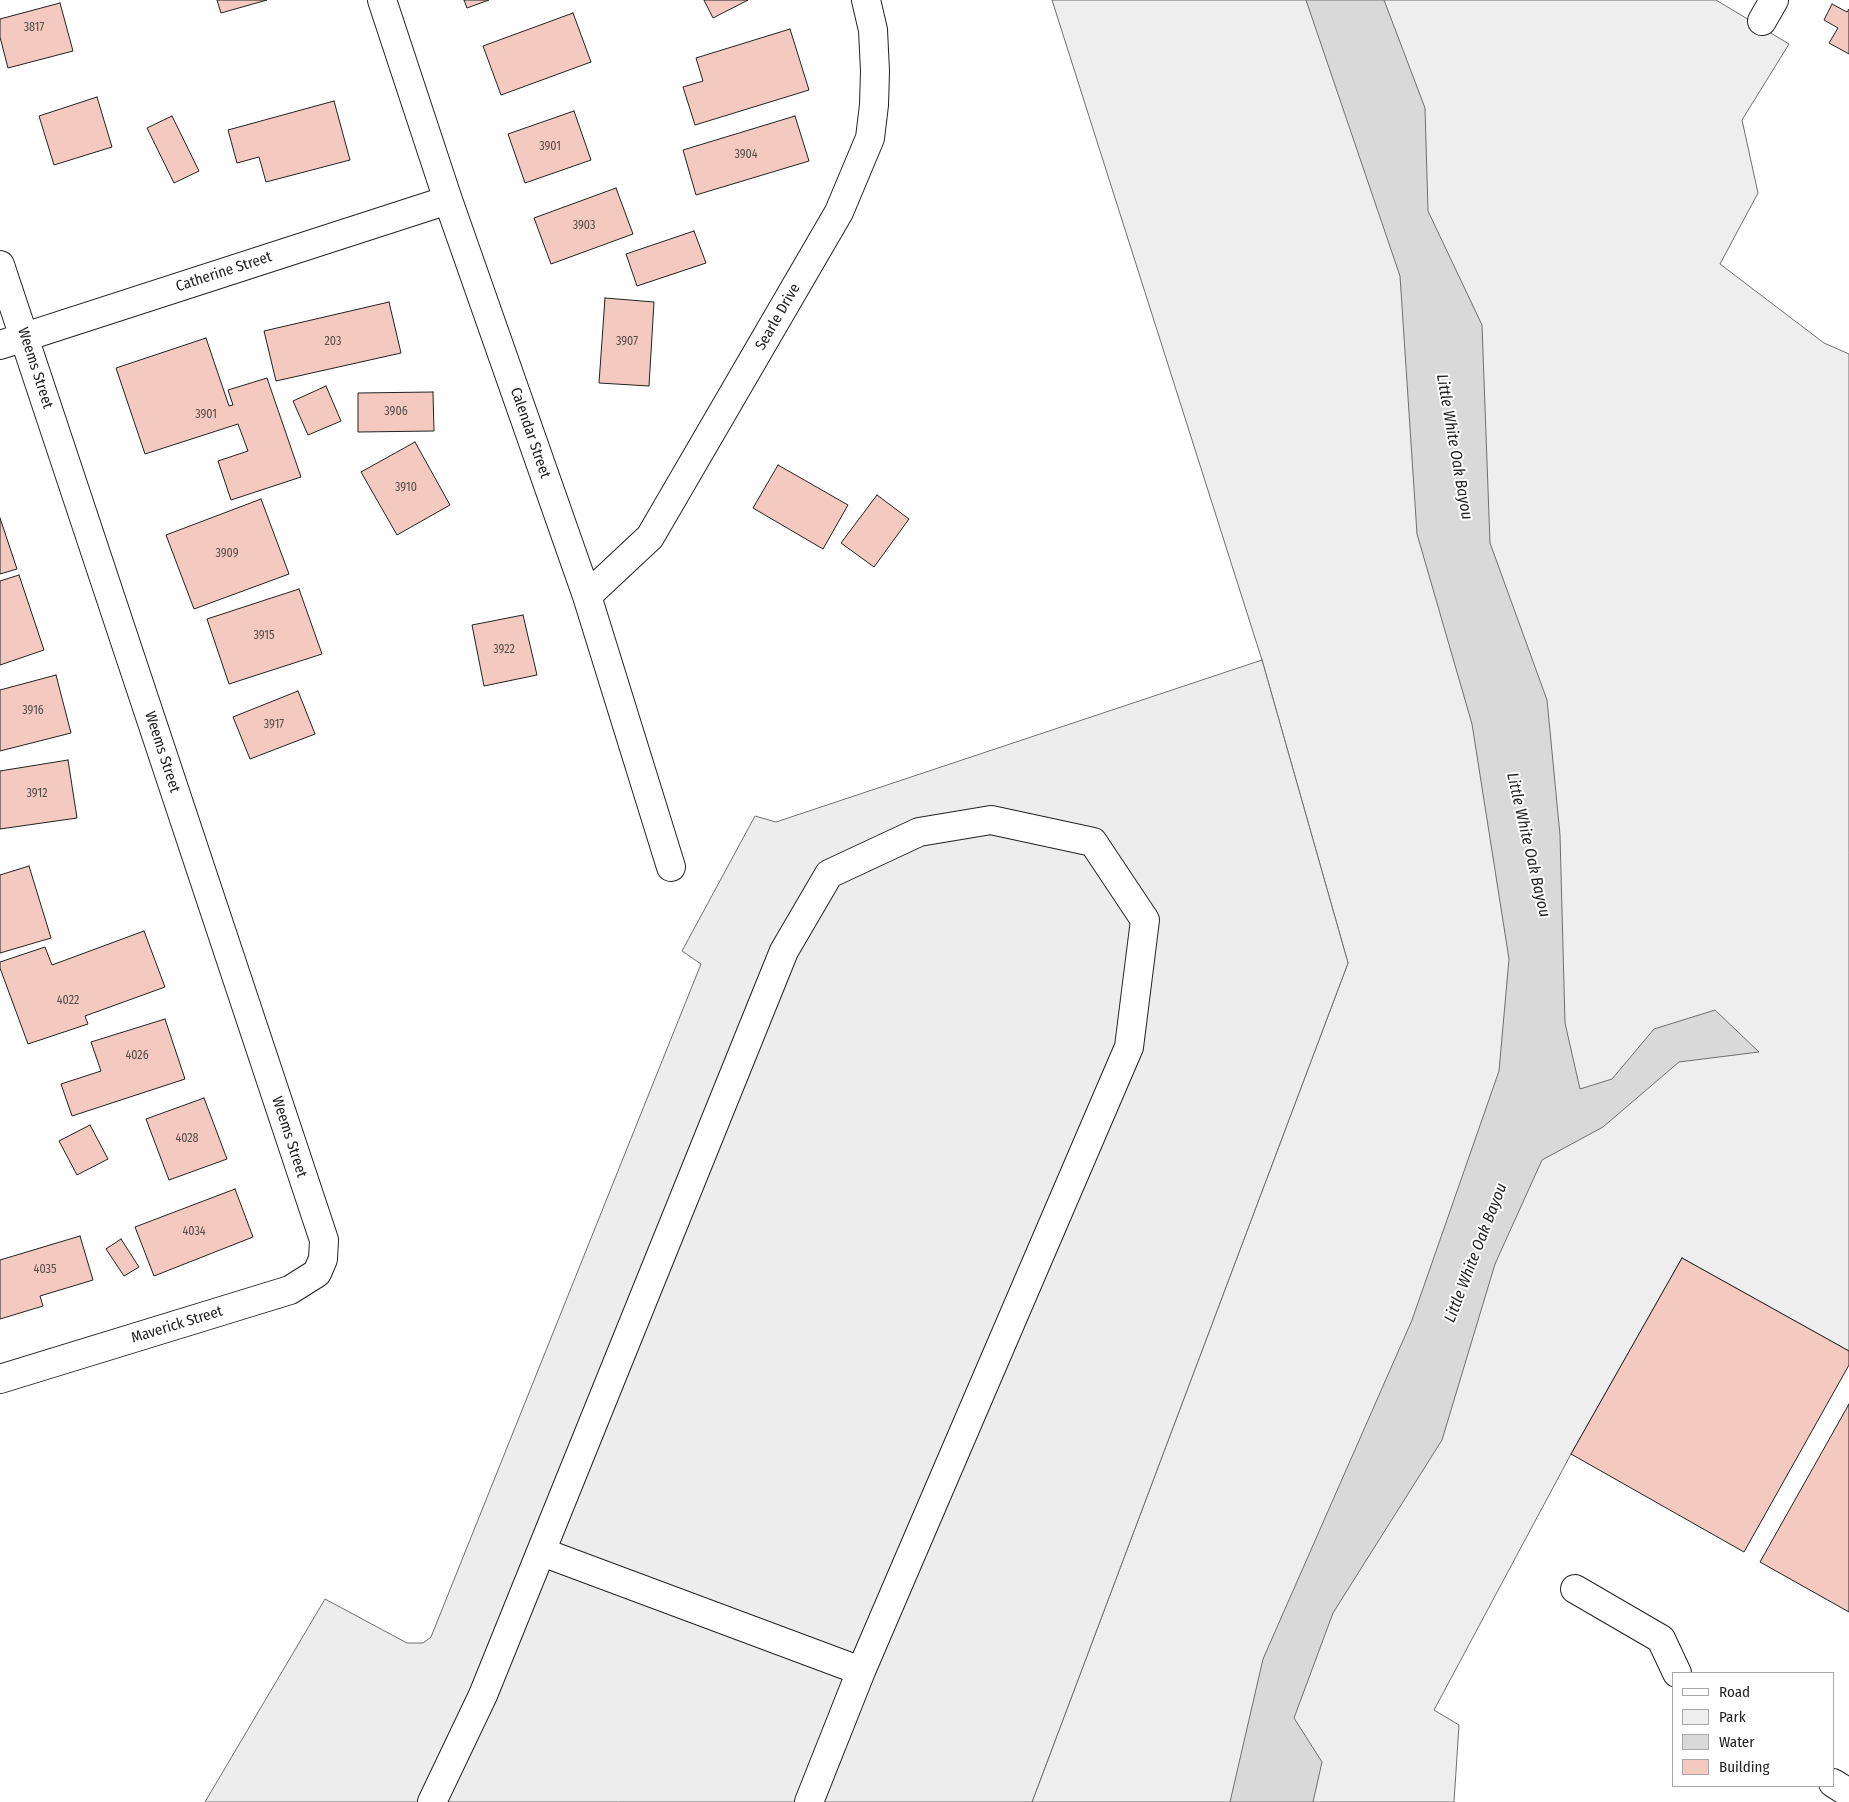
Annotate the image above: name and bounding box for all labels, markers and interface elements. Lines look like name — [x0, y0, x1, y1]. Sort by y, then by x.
house number: 3817 — [24, 21, 44, 35]
house number: 3901 — [539, 140, 561, 154]
house number: 3904 — [734, 148, 758, 162]
house number: 3903 — [573, 219, 595, 233]
street label: Catherine Street — [174, 248, 274, 296]
street label: Searle Drive — [752, 281, 804, 353]
street label: Weems Street — [13, 325, 57, 411]
house number: 203 — [325, 335, 341, 349]
house number: 3907 — [616, 335, 638, 349]
water label: Little White Oak Bayou — [1432, 373, 1476, 521]
street label: Calendar Street — [506, 385, 554, 481]
house number: 3906 — [384, 405, 408, 419]
house number: 3901 — [195, 408, 217, 422]
house number: 3910 — [395, 481, 417, 495]
house number: 3909 — [215, 547, 239, 561]
house number: 3915 — [253, 629, 275, 643]
house number: 3922 — [493, 643, 515, 657]
house number: 3916 — [22, 704, 44, 718]
street label: Weems Street — [140, 709, 184, 795]
house number: 3917 — [264, 718, 284, 732]
water label: Little White Oak Bayou — [1502, 771, 1554, 919]
house number: 3912 — [27, 787, 47, 801]
house number: 4022 — [57, 994, 79, 1008]
house number: 4026 — [125, 1049, 149, 1063]
street label: Weems Street — [267, 1094, 311, 1180]
house number: 4028 — [175, 1132, 199, 1146]
water label: Little White Oak Bayou — [1441, 1181, 1511, 1325]
house number: 4034 — [182, 1225, 206, 1239]
house number: 4035 — [34, 1263, 56, 1277]
street label: Maverick Street — [129, 1303, 225, 1347]
legend — [1672, 1672, 1834, 1787]
text: Road — [1719, 1683, 1750, 1701]
text: Park — [1719, 1708, 1746, 1726]
text: Water — [1719, 1733, 1754, 1751]
text: Building — [1719, 1758, 1770, 1776]

